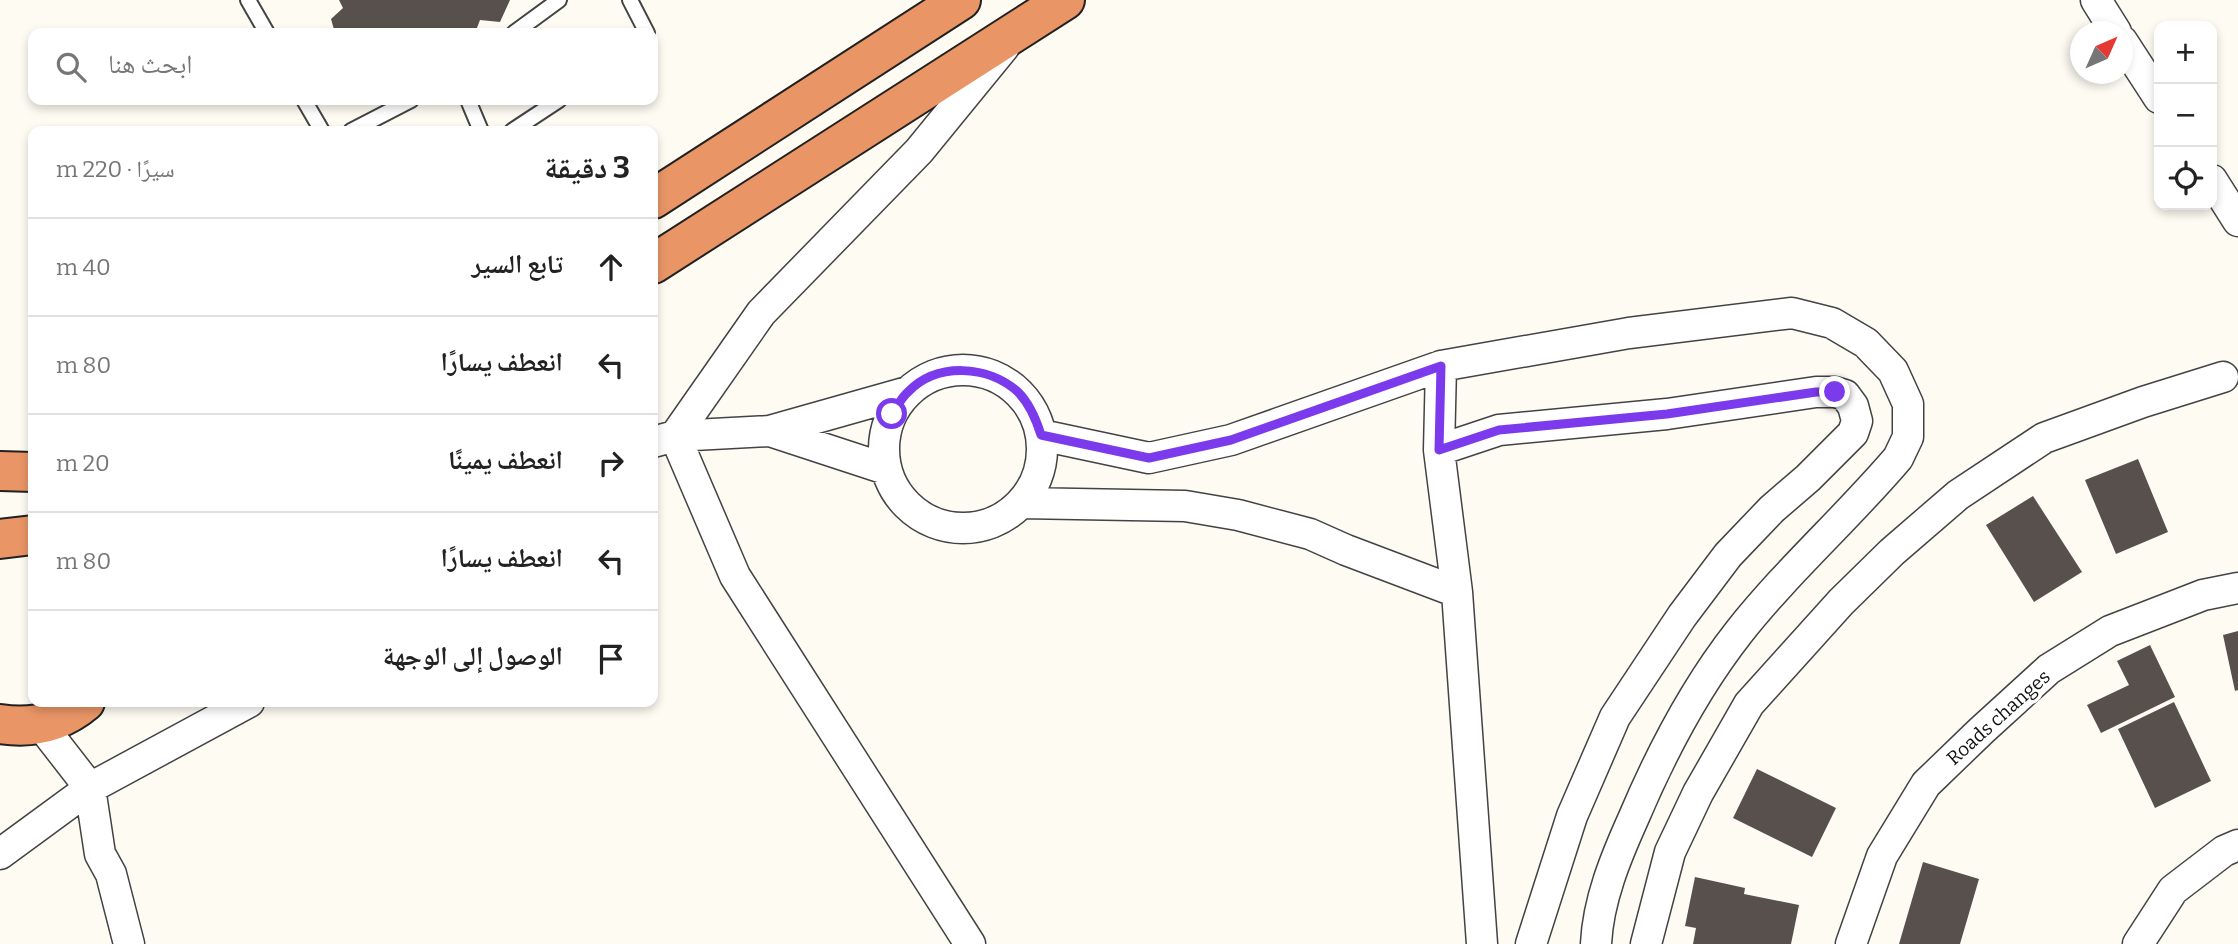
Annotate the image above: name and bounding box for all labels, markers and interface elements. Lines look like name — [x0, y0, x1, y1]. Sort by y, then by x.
north arrow — [2070, 21, 2133, 84]
map controls — [2154, 21, 2217, 210]
button: + — [2154, 21, 2217, 84]
search box — [28, 28, 658, 105]
icon: search — [52, 48, 90, 86]
text: ابحث هنا — [108, 49, 192, 80]
button: − — [2154, 84, 2217, 147]
button: locate — [2154, 147, 2217, 210]
text: 3 دقيقة — [544, 150, 630, 186]
text: سيرًا · 220 m — [56, 155, 175, 183]
icon: ahead — [592, 248, 630, 286]
text: تابع السير — [472, 249, 563, 280]
text: 40 m — [56, 253, 111, 281]
icon: left — [592, 346, 630, 384]
text: انعطف يسارًا — [440, 347, 563, 378]
text: 80 m — [56, 351, 111, 379]
route end — [1819, 376, 1850, 407]
route start — [876, 398, 907, 429]
icon: right — [592, 444, 630, 482]
text: انعطف يمينًا — [448, 445, 563, 476]
text: 20 m — [56, 449, 110, 477]
icon: left — [592, 542, 630, 580]
text: انعطف يسارًا — [440, 543, 563, 574]
text: 80 m — [56, 547, 111, 575]
icon: arrive — [592, 640, 630, 678]
text: الوصول إلى الوجهة — [383, 641, 563, 672]
street label: Roads changes — [1942, 665, 2055, 770]

